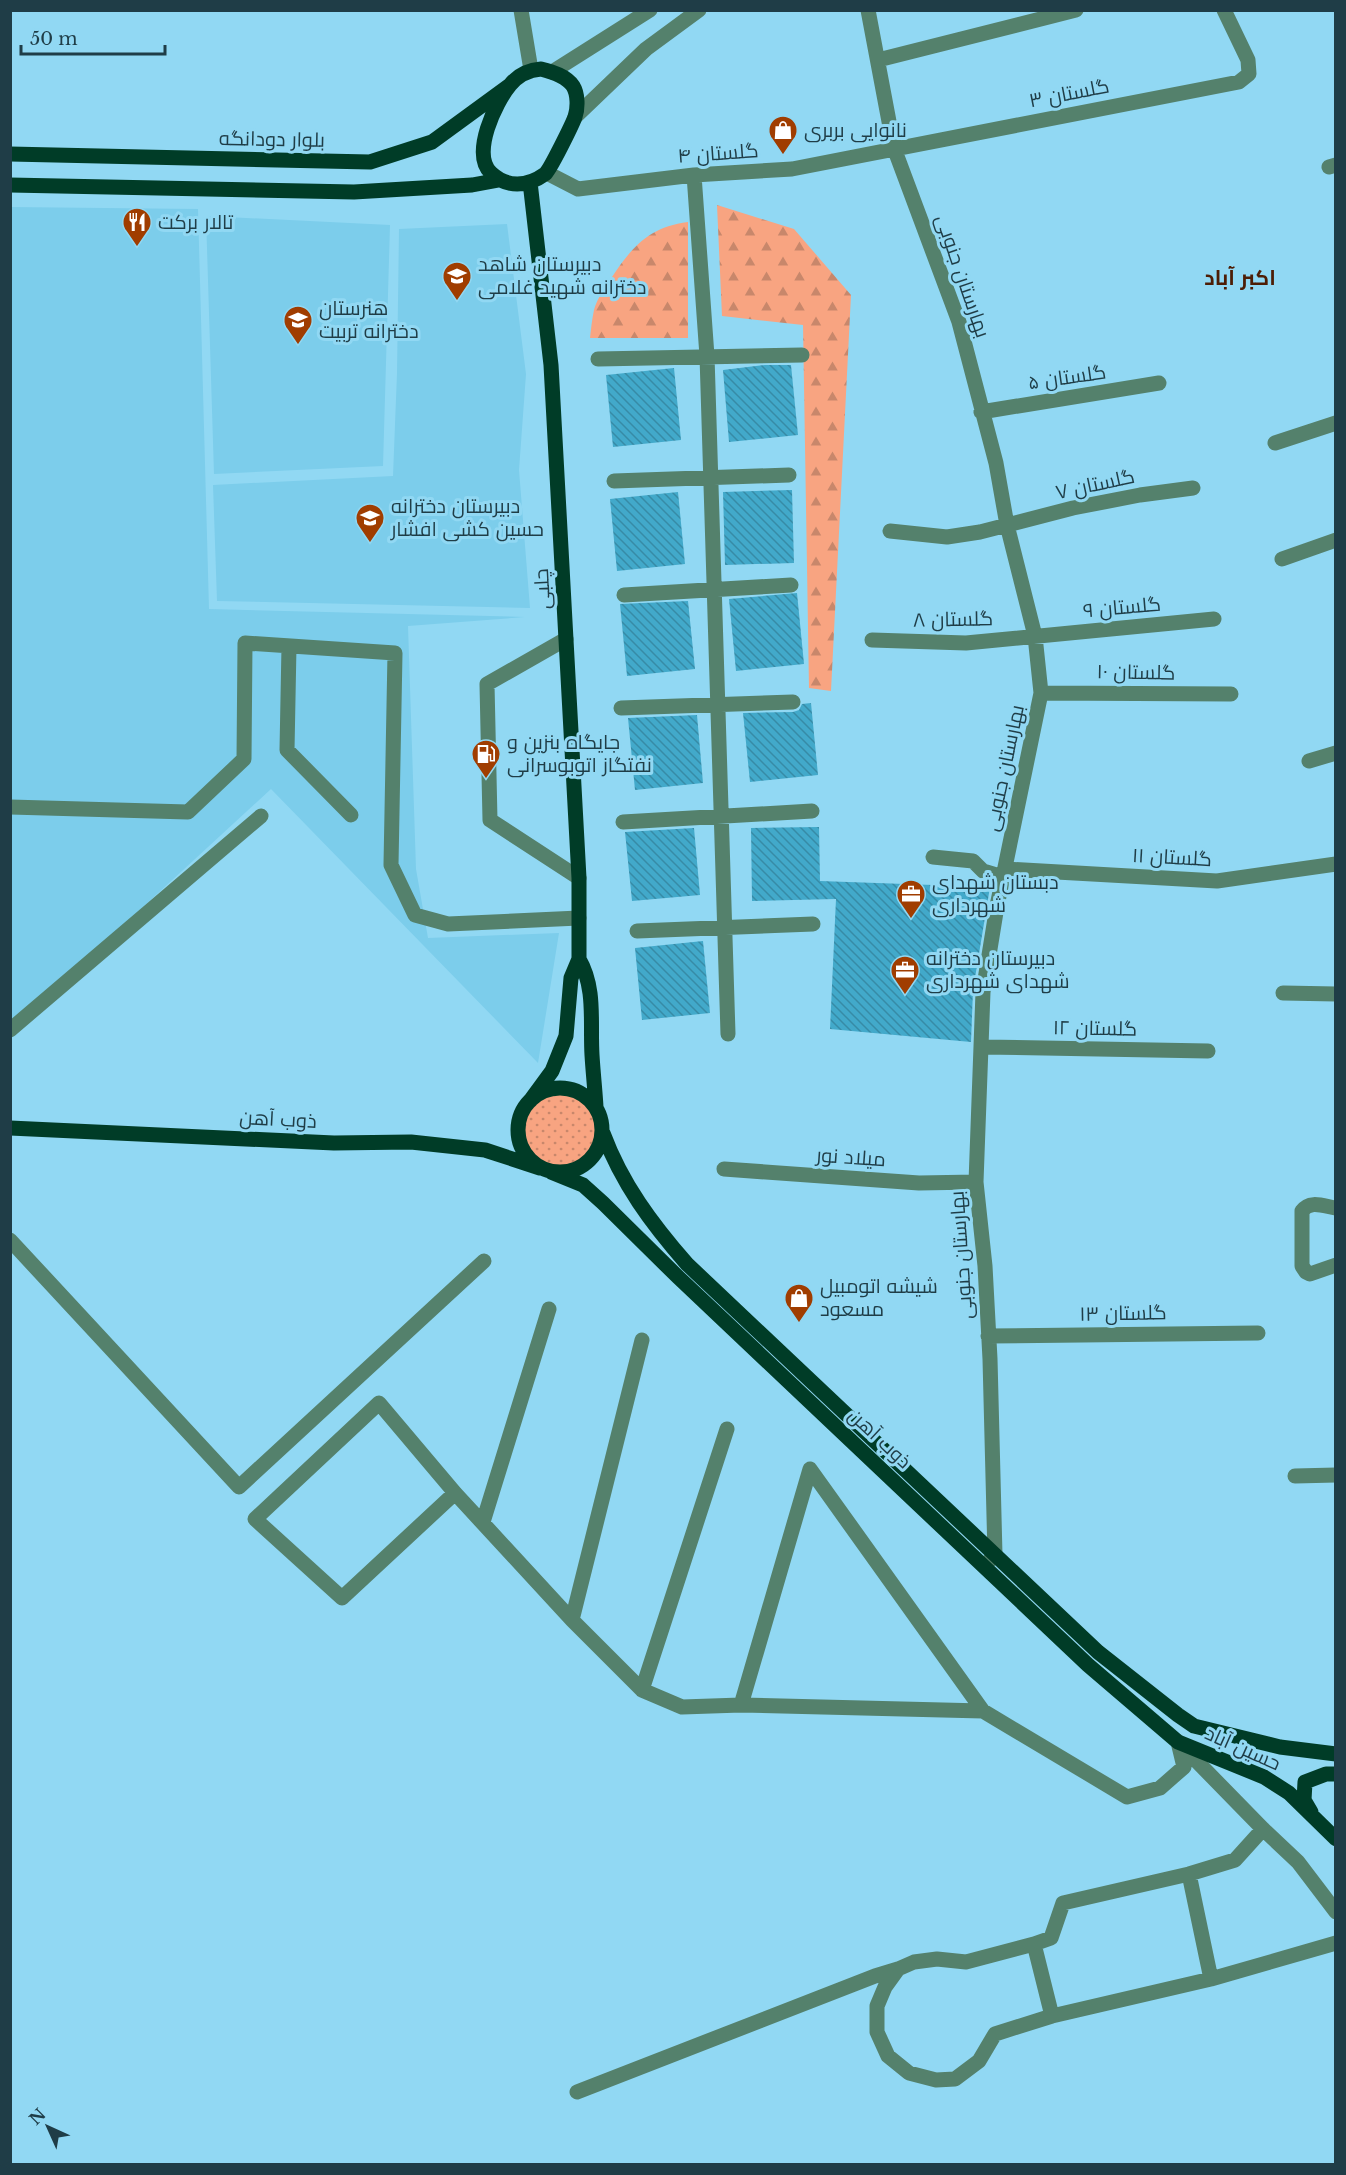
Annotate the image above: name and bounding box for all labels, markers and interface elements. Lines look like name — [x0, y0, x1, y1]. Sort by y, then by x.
scale bar — [21, 18, 165, 56]
text: 50 m — [30, 28, 78, 50]
street label: گلستان ۳ — [1027, 73, 1111, 114]
shop icon: نانوایی بربری — [767, 114, 799, 156]
place label: نانوایی بربری — [804, 118, 907, 143]
street label: بلوار دودانگه — [219, 126, 325, 152]
street label: گلستان ۴ — [677, 138, 759, 169]
restaurant icon: تالار برکت — [121, 206, 153, 248]
place label: تالار برکت — [158, 210, 234, 234]
street label: بهارستان جنوبی — [930, 211, 995, 341]
place label: دبیرستان شاهد دخترانه شهید غلامی — [478, 252, 647, 300]
school or university icon: دبیرستان شاهد دخترانه شهید غلامی — [441, 260, 473, 302]
district label: اکبر آباد — [1204, 265, 1276, 291]
place label: هنرستان دخترانه تربیت — [319, 296, 419, 343]
school or university icon: هنرستان دخترانه تربیت — [282, 304, 314, 346]
street label: گلستان ۵ — [1026, 360, 1108, 395]
street label: گلستان ۷ — [1053, 464, 1137, 505]
place label: دبیرستان دخترانه حسین کشی افشار — [390, 494, 544, 542]
school or university icon: دبیرستان دخترانه حسین کشی افشار — [354, 502, 386, 544]
street label: چلبی — [529, 568, 556, 610]
street label: گلستان ۹ — [1082, 592, 1162, 623]
street label: گلستان ۸ — [913, 606, 993, 633]
street label: گلستان ۱۰ — [1096, 659, 1176, 686]
street label: بهارستان جنوبی — [979, 703, 1030, 834]
place label: جایگاه بنزین و نفتگاز اتوبوسرانی — [507, 730, 652, 778]
fuel station icon: جایگاه بنزین و نفتگاز اتوبوسرانی — [470, 738, 502, 780]
street label: گلستان ۱۱ — [1131, 843, 1213, 872]
place label: دبستان شهدای شهرداری — [932, 870, 1059, 918]
office icon: دبستان شهدای شهرداری — [895, 878, 927, 920]
place label: دبیرستان دخترانه شهدای شهرداری — [926, 946, 1069, 994]
office icon: دبیرستان دخترانه شهدای شهرداری — [889, 954, 921, 996]
street label: گلستان ۱۲ — [1053, 1015, 1137, 1042]
street label: ذوب آهن — [239, 1105, 317, 1134]
street label: میلاد نور — [814, 1143, 887, 1171]
street label: بهارستان جنوبی — [945, 1190, 978, 1320]
place label: شیشه اتومبیل مسعود — [820, 1274, 938, 1321]
shop icon: شیشه اتومبیل مسعود — [783, 1282, 815, 1324]
street label: گلستان ۱۳ — [1079, 1300, 1167, 1327]
street label: ذوب آهن — [843, 1403, 916, 1474]
street label: حسین آباد — [1201, 1721, 1285, 1776]
north arrow — [18, 2097, 78, 2157]
text: N — [25, 2104, 50, 2129]

